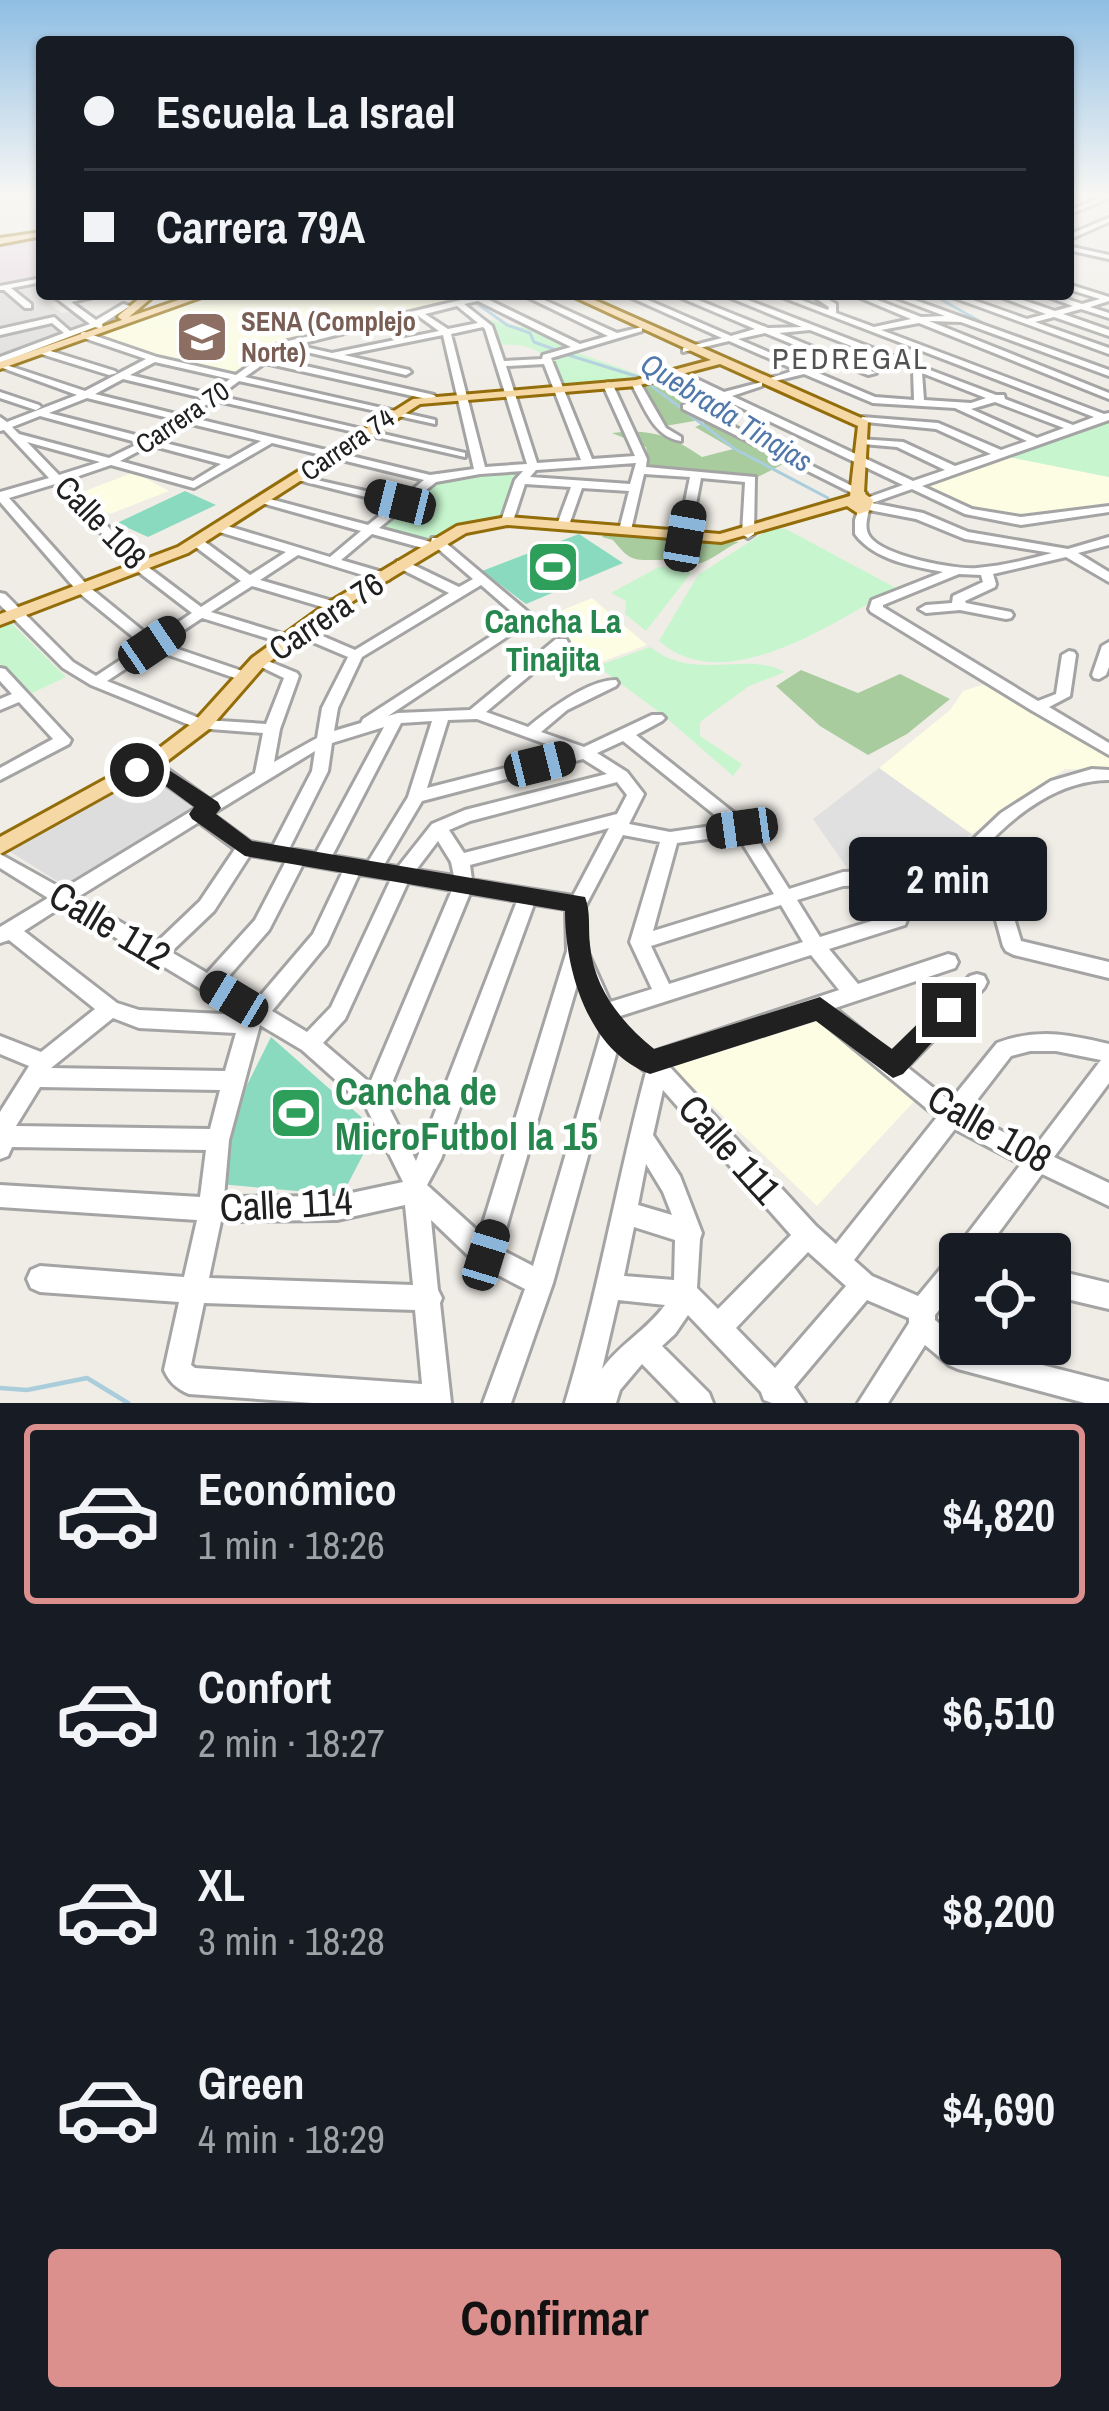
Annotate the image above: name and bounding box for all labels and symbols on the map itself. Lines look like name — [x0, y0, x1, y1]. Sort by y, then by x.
place label: SENA (Complejo Norte) — [241, 303, 416, 370]
school or university icon: SENA (Complejo Norte) — [174, 309, 230, 365]
district label: PEDREGAL — [772, 338, 930, 378]
water label: Quebrada Tinajas — [634, 343, 820, 481]
street label: Carrera 70 — [128, 372, 236, 462]
street label: Carrera 74 — [293, 399, 401, 489]
street label: Calle 108 — [45, 466, 157, 578]
car — [361, 476, 439, 528]
car — [661, 497, 709, 575]
sports icon: Cancha La Tinajita — [525, 539, 581, 595]
street label: Carrera 76 — [260, 562, 392, 670]
place label: Cancha La Tinajita — [485, 599, 621, 681]
car — [112, 610, 192, 680]
car — [501, 738, 579, 790]
route start — [110, 743, 164, 797]
car — [704, 805, 780, 851]
callout: 2 min — [850, 836, 1048, 920]
street label: Calle 112 — [40, 869, 180, 981]
car — [194, 965, 274, 1033]
route end — [922, 983, 976, 1037]
place label: Cancha de MicroFutbol la 15 — [335, 1065, 598, 1162]
street label: Calle 108 — [918, 1072, 1062, 1184]
street label: Calle 111 — [667, 1083, 793, 1215]
sports icon: Cancha de MicroFutbol la 15 — [268, 1085, 324, 1141]
street label: Calle 114 — [218, 1175, 354, 1233]
car — [458, 1215, 514, 1295]

